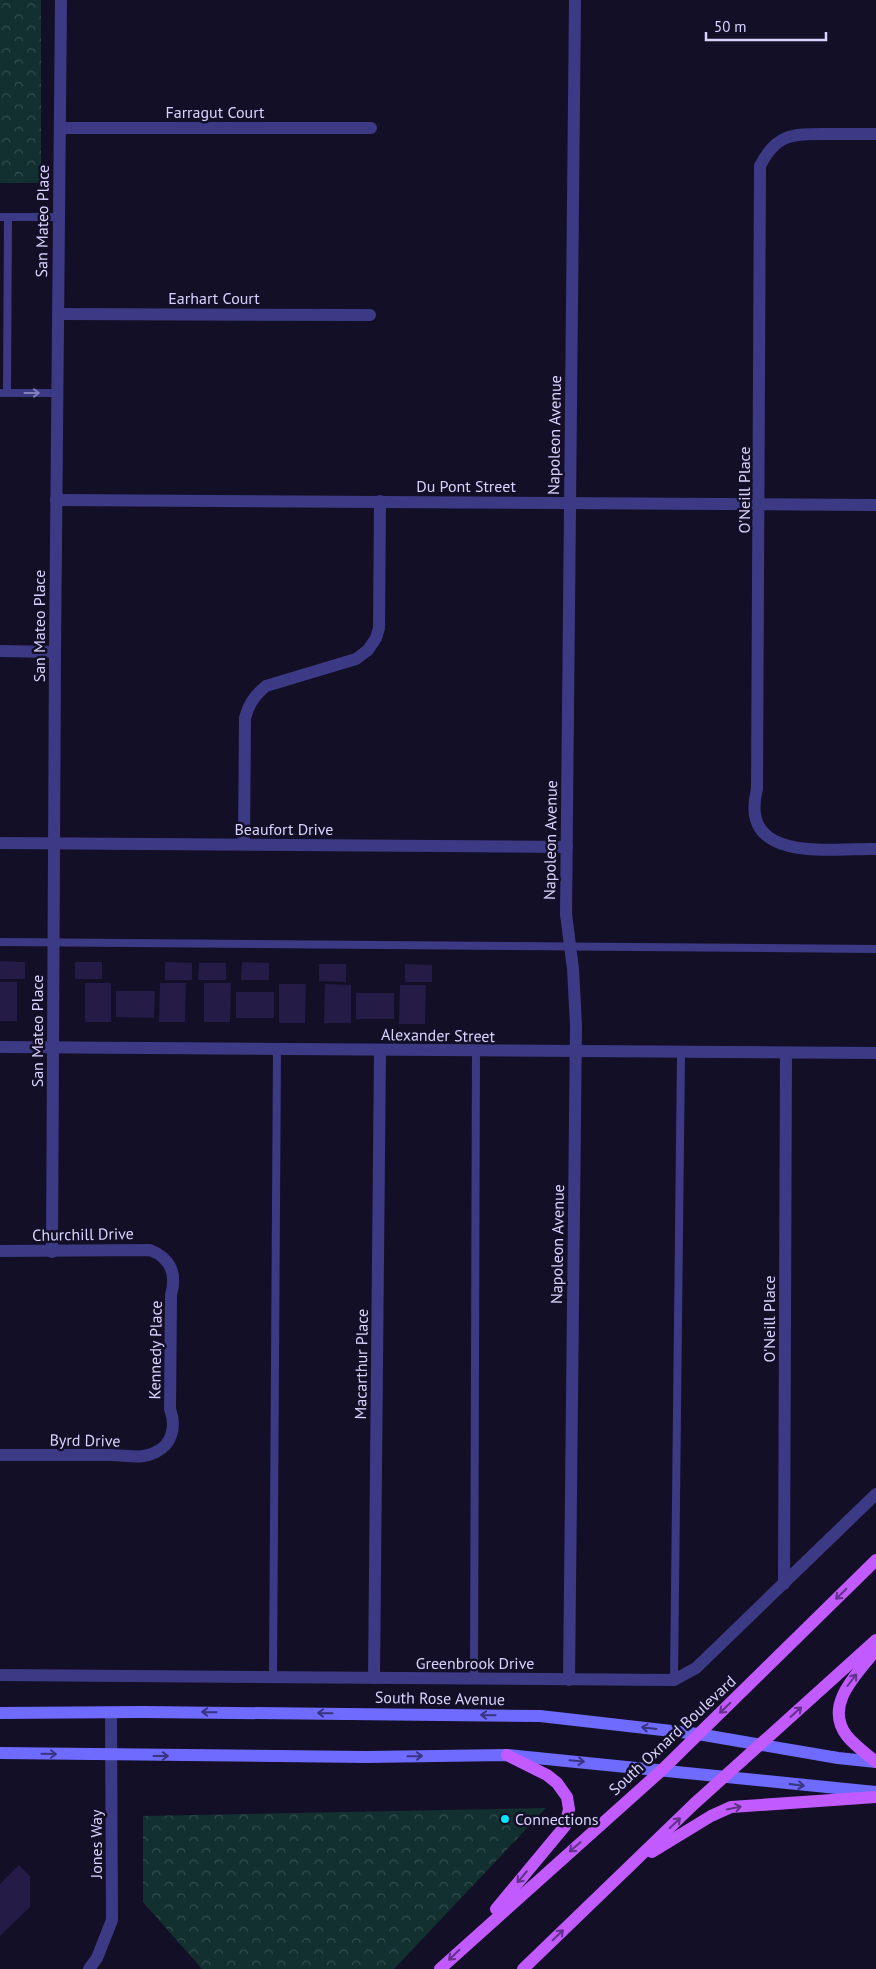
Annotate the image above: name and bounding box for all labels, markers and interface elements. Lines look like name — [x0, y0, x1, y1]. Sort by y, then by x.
scale bar — [706, 10, 826, 42]
text: 50 m — [714, 17, 747, 36]
street label: Farragut Court — [165, 102, 265, 122]
street label: San Mateo Place — [31, 165, 53, 277]
street label: Earhart Court — [168, 288, 260, 308]
street label: Napoleon Avenue — [543, 375, 565, 495]
one-way arrow — [23, 388, 39, 398]
street label: O'Neill Place — [734, 446, 754, 534]
street label: Du Pont Street — [416, 476, 516, 496]
street label: San Mateo Place — [29, 570, 49, 682]
street label: Napoleon Avenue — [539, 780, 561, 900]
street label: Beaufort Drive — [234, 819, 334, 839]
street label: San Mateo Place — [27, 975, 47, 1087]
street label: Alexander Street — [381, 1024, 496, 1046]
street label: Napoleon Avenue — [546, 1184, 568, 1304]
street label: Churchill Drive — [32, 1223, 134, 1245]
street label: O'Neill Place — [759, 1275, 779, 1363]
street label: Kennedy Place — [144, 1300, 166, 1400]
street label: Macarthur Place — [350, 1308, 372, 1420]
street label: Byrd Drive — [49, 1429, 121, 1451]
one-way arrow — [835, 1588, 847, 1600]
street label: Greenbrook Drive — [416, 1653, 534, 1673]
street label: South Oxnard Boulevard — [604, 1671, 740, 1799]
one-way arrow — [847, 1674, 858, 1687]
street label: South Rose Avenue — [375, 1687, 505, 1709]
one-way arrow — [719, 1702, 732, 1714]
one-way arrow — [789, 1706, 802, 1718]
one-way arrow — [201, 1707, 218, 1717]
one-way arrow — [317, 1709, 333, 1718]
one-way arrow — [480, 1710, 496, 1720]
one-way arrow — [642, 1723, 658, 1733]
one-way arrow — [40, 1749, 56, 1759]
one-way arrow — [152, 1751, 168, 1761]
one-way arrow — [406, 1751, 422, 1761]
one-way arrow — [569, 1756, 585, 1766]
one-way arrow — [789, 1780, 805, 1790]
one-way arrow — [725, 1802, 741, 1812]
street label: Jones Way — [86, 1809, 106, 1879]
place label: Connections — [515, 1809, 599, 1829]
marker: Connections — [499, 1813, 511, 1825]
one-way arrow — [669, 1817, 681, 1829]
one-way arrow — [569, 1841, 582, 1853]
one-way arrow — [517, 1870, 528, 1883]
one-way arrow — [552, 1929, 564, 1941]
one-way arrow — [448, 1949, 460, 1961]

